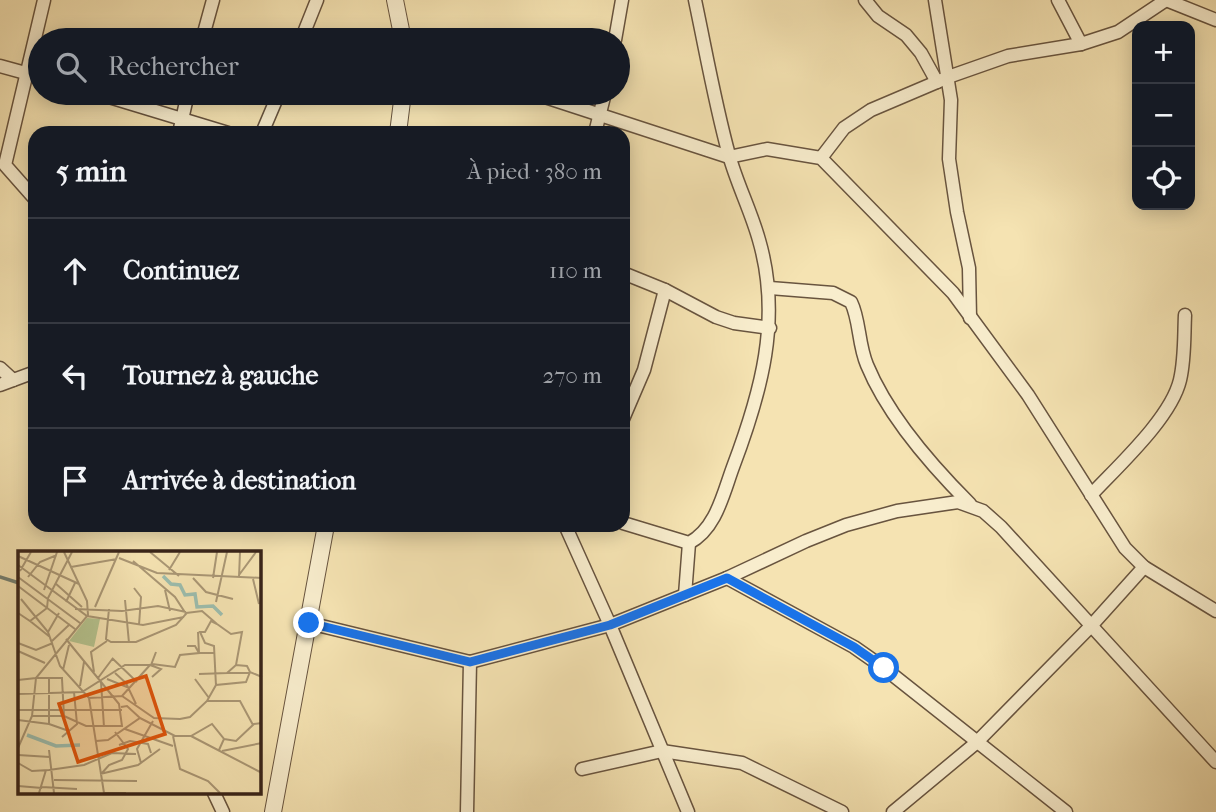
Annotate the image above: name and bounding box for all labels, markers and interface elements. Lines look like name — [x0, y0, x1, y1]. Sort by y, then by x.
map controls — [1132, 21, 1195, 210]
button: + — [1132, 21, 1195, 84]
search box — [28, 28, 630, 105]
icon: search — [52, 48, 90, 86]
text: Rechercher — [108, 51, 239, 82]
button: − — [1132, 84, 1195, 147]
button: locate — [1132, 147, 1195, 210]
text: 5 min — [56, 154, 127, 189]
text: À pied · 380 m — [467, 158, 602, 185]
icon: ahead — [56, 252, 94, 290]
text: Continuez — [123, 255, 239, 286]
text: 110 m — [549, 257, 602, 284]
icon: left — [56, 357, 94, 395]
text: Tournez à gauche — [123, 360, 318, 391]
text: 270 m — [542, 362, 602, 389]
icon: arrive — [56, 462, 94, 500]
text: Arrivée à destination — [123, 465, 356, 496]
inset map — [18, 551, 261, 794]
route end — [293, 607, 324, 638]
route start — [868, 652, 899, 683]

